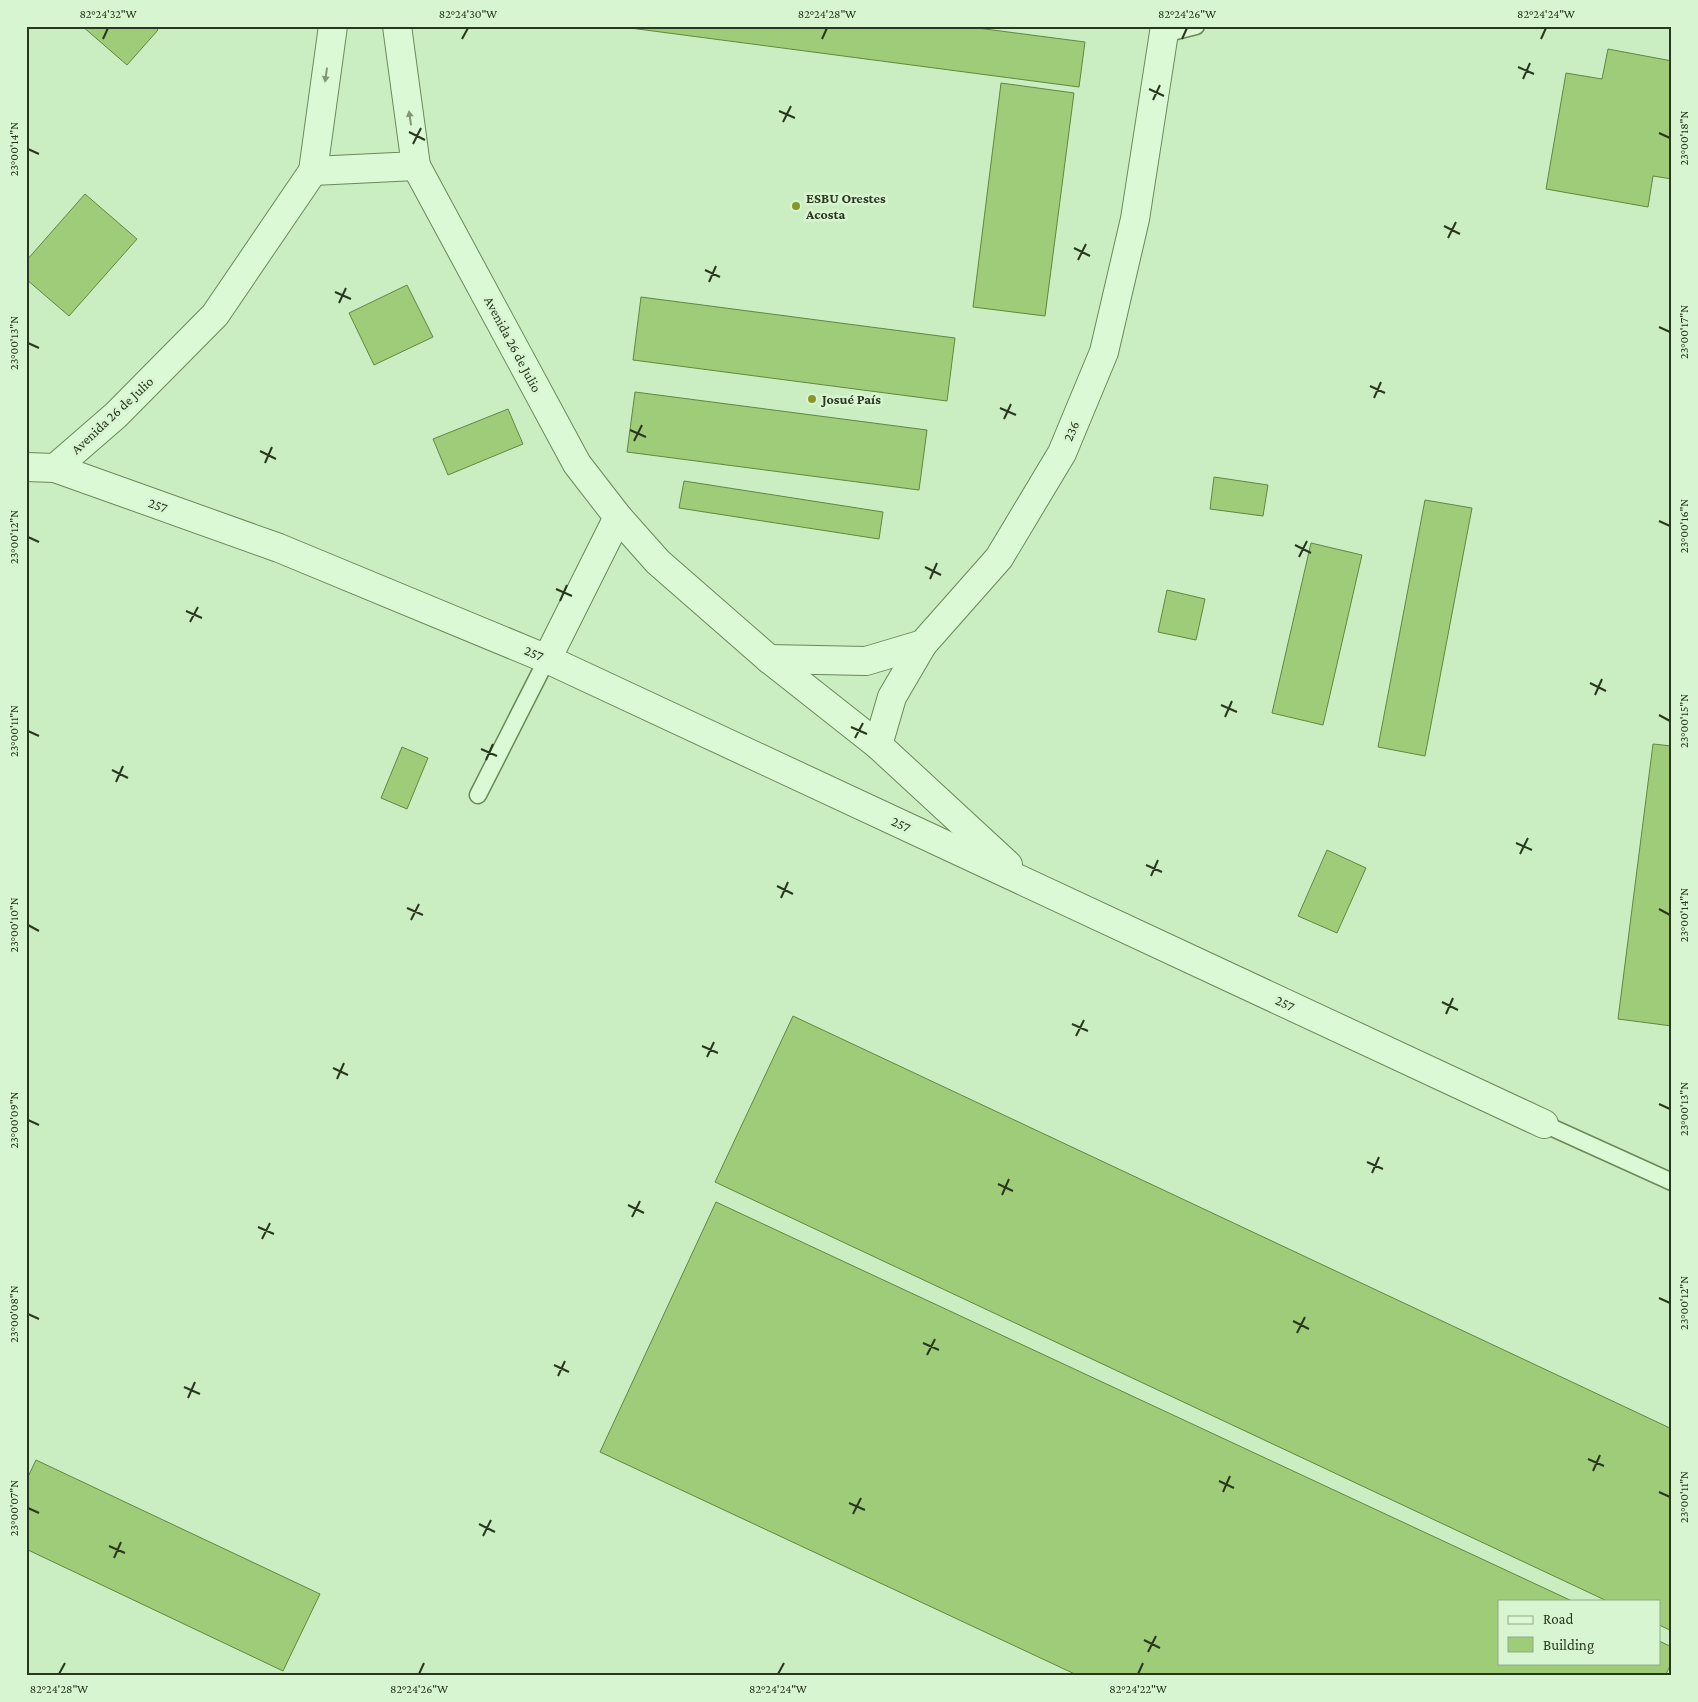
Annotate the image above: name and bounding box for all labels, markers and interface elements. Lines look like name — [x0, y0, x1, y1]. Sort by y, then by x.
text: 82°24'32"W — [79, 7, 137, 21]
text: 82°24'30"W — [439, 7, 497, 21]
text: 82°24'28"W — [798, 7, 856, 21]
text: 82°24'26"W — [1158, 7, 1216, 21]
text: 82°24'24"W — [1517, 7, 1575, 21]
one-way arrow — [322, 67, 330, 83]
one-way arrow — [405, 110, 413, 126]
text: 23°00'18"N — [1677, 110, 1691, 165]
text: 23°00'14"N — [7, 122, 21, 176]
place label: ESBU Orestes Acosta — [805, 190, 886, 222]
marker: ESBU Orestes Acosta — [790, 200, 802, 212]
street label: Avenida 26 de Julio — [481, 293, 545, 395]
text: 23°00'17"N — [1677, 305, 1691, 359]
text: 23°00'13"N — [7, 316, 21, 370]
street label: Avenida 26 de Julio — [68, 373, 156, 457]
place label: Josué País — [820, 391, 881, 407]
marker: Josué País — [806, 393, 818, 405]
street label: 236 — [1060, 418, 1082, 444]
street label: 257 — [146, 494, 170, 516]
text: 23°00'16"N — [1677, 499, 1691, 553]
text: 23°00'12"N — [7, 510, 21, 564]
street label: 257 — [522, 642, 547, 664]
text: 23°00'15"N — [1677, 694, 1691, 748]
text: 23°00'11"N — [7, 705, 21, 757]
street label: 257 — [889, 813, 914, 836]
text: 23°00'14"N — [1677, 888, 1691, 942]
text: 23°00'10"N — [7, 897, 21, 953]
street label: 257 — [1273, 992, 1298, 1015]
text: 23°00'13"N — [1677, 1082, 1691, 1136]
text: 23°00'09"N — [7, 1091, 21, 1149]
text: 23°00'12"N — [1677, 1276, 1691, 1330]
text: 23°00'08"N — [7, 1285, 21, 1343]
text: 23°00'11"N — [1677, 1471, 1691, 1523]
text: 23°00'07"N — [7, 1480, 21, 1536]
legend — [1498, 1600, 1660, 1664]
text: Road — [1543, 1611, 1574, 1627]
text: Building — [1543, 1637, 1594, 1654]
text: 82°24'28"W — [30, 1682, 88, 1696]
text: 82°24'26"W — [390, 1682, 448, 1696]
text: 82°24'24"W — [749, 1682, 807, 1696]
text: 82°24'22"W — [1109, 1682, 1167, 1696]

